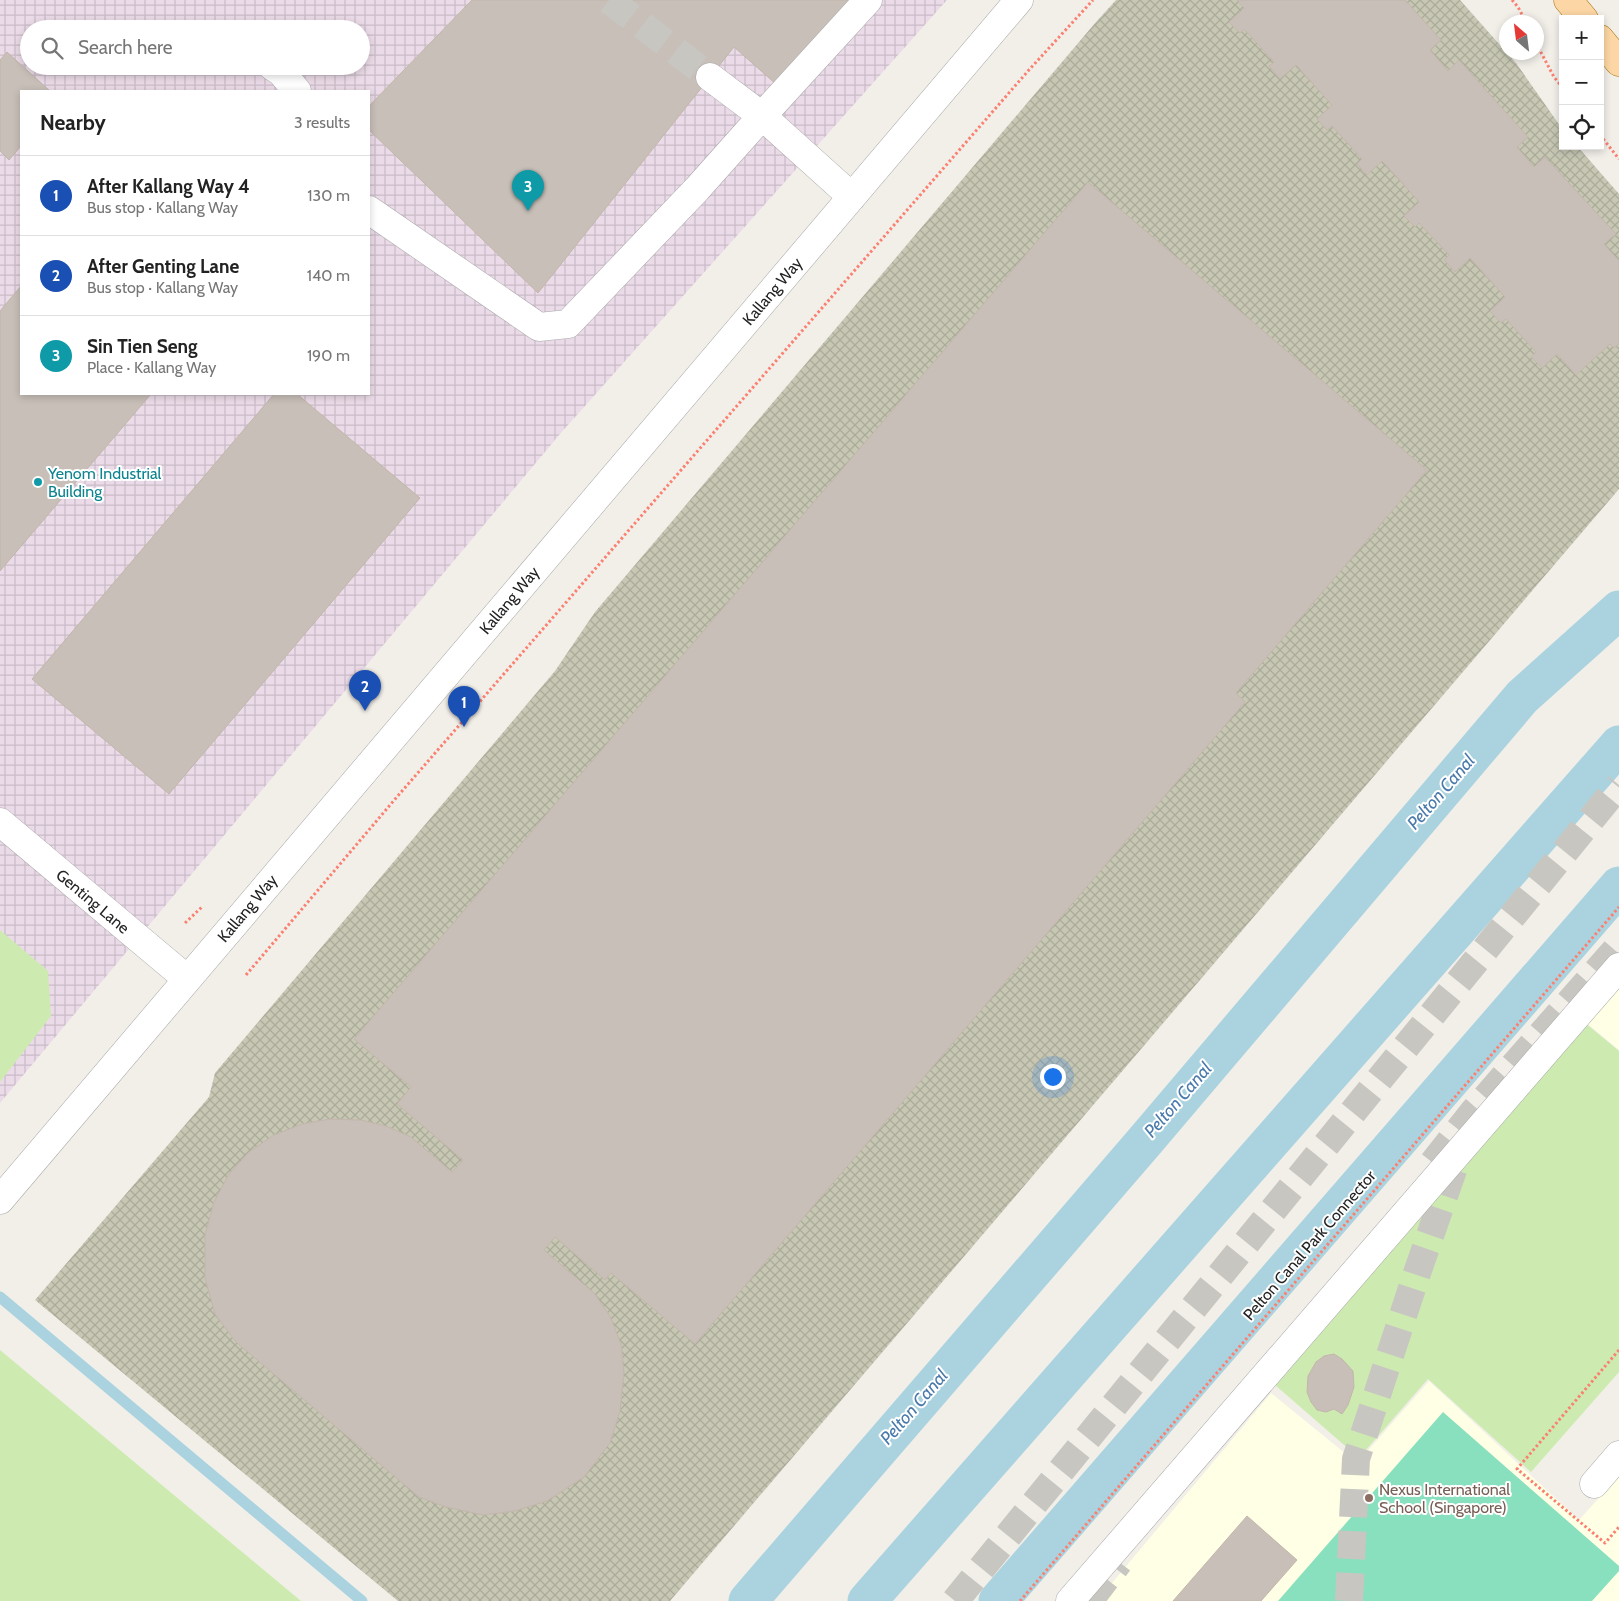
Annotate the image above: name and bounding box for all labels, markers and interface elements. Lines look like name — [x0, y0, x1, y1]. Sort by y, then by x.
north arrow — [1499, 15, 1544, 60]
map controls — [1559, 15, 1604, 150]
button: + — [1559, 15, 1604, 60]
search box — [20, 20, 370, 75]
icon: search — [38, 34, 66, 62]
text: Search here — [78, 36, 172, 59]
button: − — [1559, 60, 1604, 105]
button: locate — [1559, 105, 1604, 150]
text: Nearby — [40, 110, 106, 135]
text: 3 results — [294, 113, 350, 132]
pin: 3 — [512, 170, 544, 211]
text: After Kallang Way 4 — [87, 175, 250, 198]
text: 1 — [53, 186, 59, 205]
text: 130 m — [307, 186, 350, 205]
text: Bus stop · Kallang Way — [87, 198, 238, 217]
street label: Kallang Way — [739, 254, 806, 329]
text: After Genting Lane — [87, 255, 239, 278]
text: 2 — [52, 266, 60, 285]
text: 140 m — [307, 266, 350, 285]
text: Bus stop · Kallang Way — [87, 278, 238, 297]
text: Sin Tien Seng — [87, 335, 198, 358]
text: 3 — [52, 346, 60, 365]
text: 190 m — [307, 346, 350, 365]
text: Place · Kallang Way — [87, 358, 216, 377]
place label: Yenom Industrial Building — [47, 464, 162, 501]
marker: Yenom Industrial Building — [32, 476, 44, 488]
street label: Kallang Way — [476, 563, 543, 638]
pin: 2 — [349, 670, 381, 711]
pin: 1 — [448, 686, 480, 727]
water label: Pelton Canal — [1402, 749, 1480, 834]
street label: Genting Lane — [52, 865, 133, 938]
street label: Kallang Way — [214, 871, 281, 946]
water label: Pelton Canal — [1139, 1057, 1217, 1142]
your location — [1040, 1064, 1066, 1090]
street label: Pelton Canal Park Connector — [1239, 1166, 1380, 1324]
water label: Pelton Canal — [875, 1364, 953, 1449]
place label: Nexus International School (Singapore) — [1379, 1480, 1510, 1517]
marker: Nexus International School (Singapore) — [1363, 1492, 1375, 1504]

